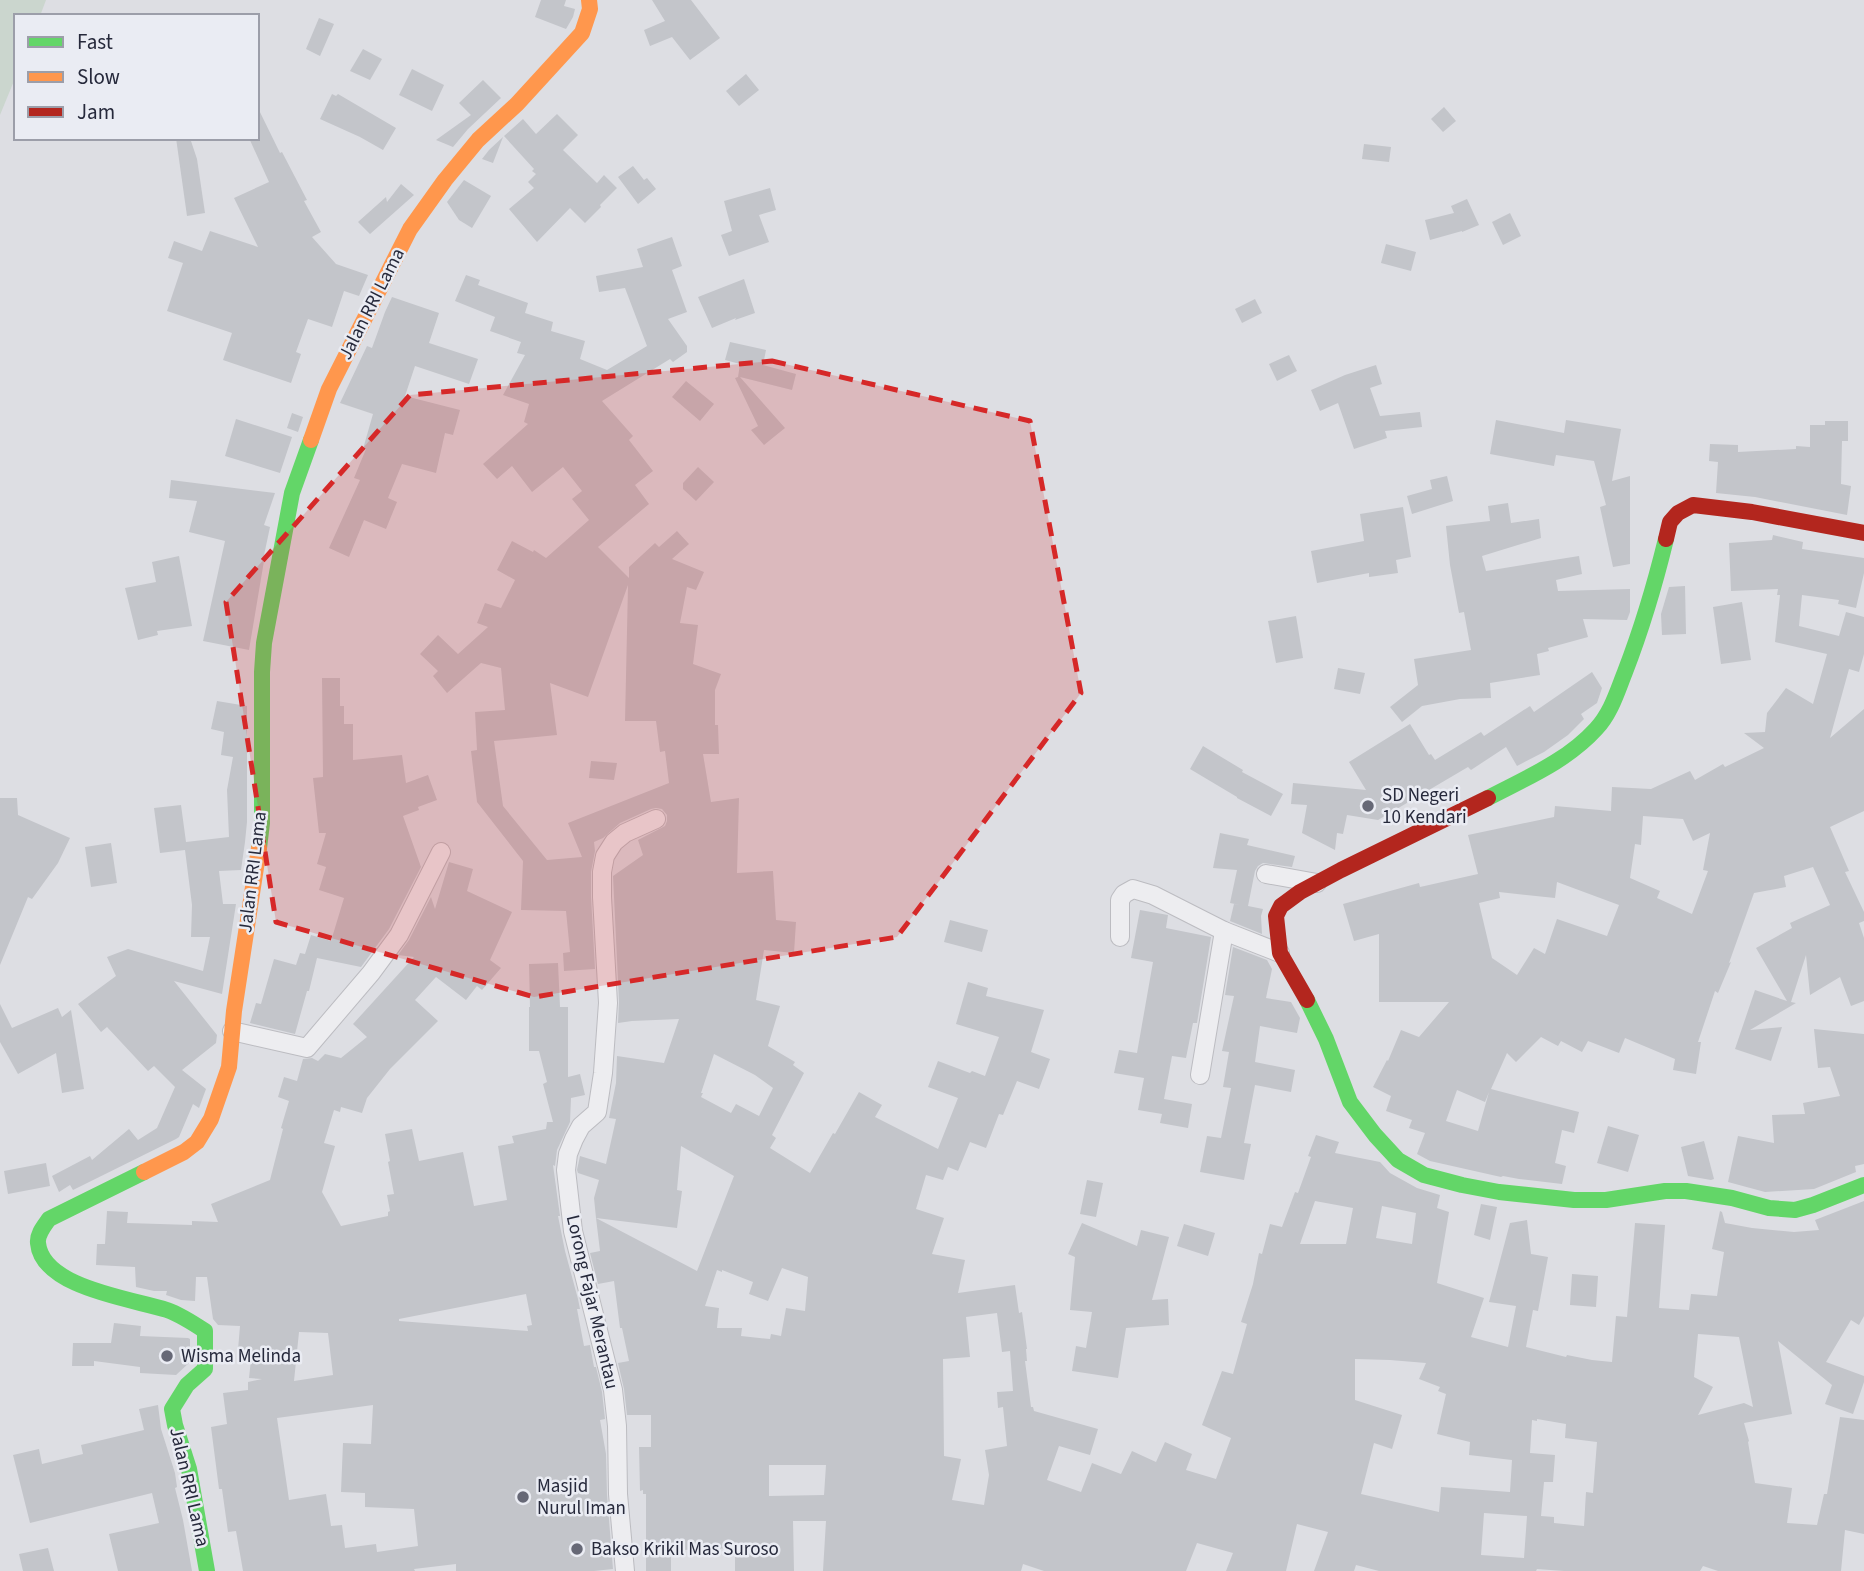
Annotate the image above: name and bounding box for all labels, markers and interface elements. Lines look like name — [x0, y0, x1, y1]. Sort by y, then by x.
legend — [14, 14, 259, 140]
text: Fast — [77, 27, 113, 57]
text: Slow — [77, 62, 120, 92]
text: Jam — [77, 97, 115, 127]
street label: Jalan RRI Lama — [332, 244, 412, 364]
place label: SD Negeri 10 Kendari — [1382, 782, 1467, 831]
marker: SD Negeri 10 Kendari — [1360, 798, 1376, 814]
street label: Jalan RRI Lama — [232, 810, 274, 934]
street label: Lorong Fajar Merantau — [559, 1212, 625, 1392]
place label: Wisma Melinda — [181, 1343, 301, 1370]
marker: Wisma Melinda — [159, 1348, 175, 1364]
street label: Jalan RRI Lama — [162, 1425, 216, 1549]
place label: Masjid Nurul Iman — [537, 1473, 626, 1522]
marker: Masjid Nurul Iman — [515, 1489, 531, 1505]
place label: Bakso Krikil Mas Suroso — [591, 1536, 779, 1563]
marker: Bakso Krikil Mas Suroso — [569, 1541, 585, 1557]

